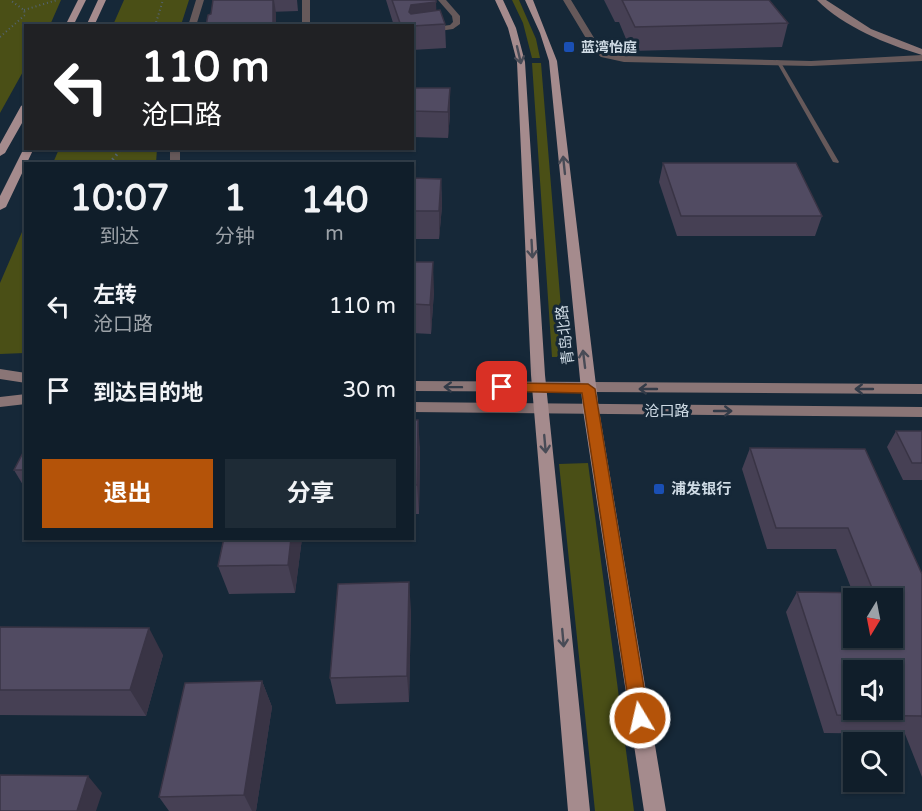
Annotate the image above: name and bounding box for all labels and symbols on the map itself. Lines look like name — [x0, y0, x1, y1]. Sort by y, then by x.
place label: 蓝湾怡庭 — [581, 39, 637, 56]
marker: 蓝湾怡庭 — [562, 40, 576, 54]
one-way arrow — [513, 45, 525, 64]
one-way arrow — [558, 156, 569, 175]
one-way arrow — [526, 239, 537, 259]
street label: 青岛北路 — [552, 304, 578, 366]
one-way arrow — [579, 350, 590, 369]
pin — [476, 361, 527, 412]
one-way arrow — [443, 381, 463, 392]
one-way arrow — [638, 383, 658, 395]
one-way arrow — [854, 383, 874, 395]
street label: 沧口路 — [644, 402, 690, 420]
one-way arrow — [712, 405, 732, 417]
one-way arrow — [540, 433, 551, 453]
place label: 浦发银行 — [671, 480, 731, 498]
marker: 浦发银行 — [652, 482, 666, 496]
north arrow — [843, 588, 903, 648]
one-way arrow — [557, 627, 568, 647]
position arrow — [608, 686, 672, 750]

